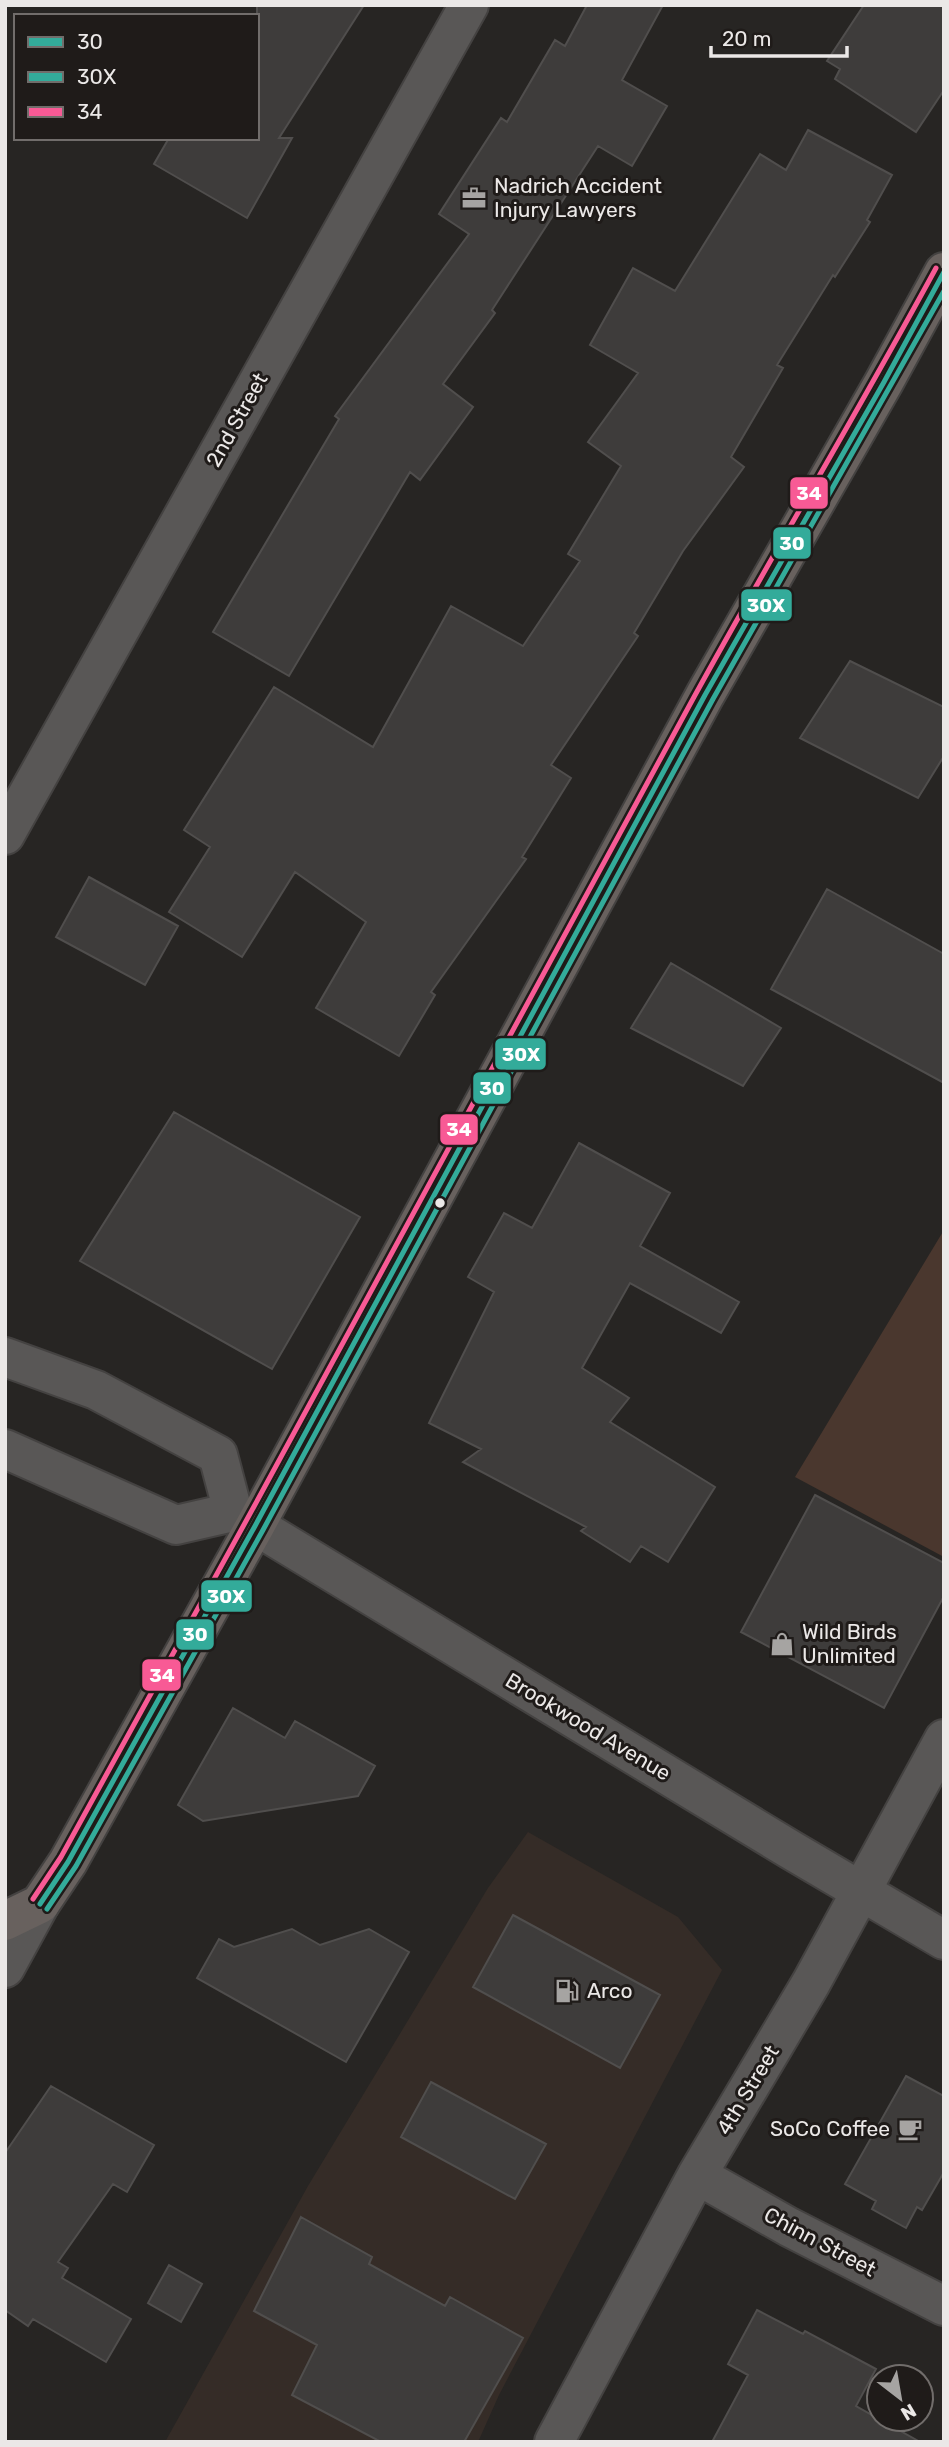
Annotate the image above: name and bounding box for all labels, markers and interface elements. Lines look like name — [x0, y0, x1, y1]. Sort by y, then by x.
legend — [14, 14, 259, 140]
scale bar — [711, 14, 848, 58]
text: 20 m — [722, 26, 771, 51]
text: 30 — [77, 29, 103, 54]
text: 30X — [77, 64, 116, 89]
text: 34 — [77, 99, 103, 124]
place label: Nadrich Accident Injury Lawyers — [494, 173, 662, 222]
office icon: Nadrich Accident Injury Lawyers — [460, 184, 488, 212]
street label: 2nd Street — [201, 368, 273, 471]
line badge: 34 — [789, 476, 829, 510]
text: 34 — [796, 482, 822, 505]
line badge: 30 — [772, 526, 812, 560]
text: 30 — [779, 532, 805, 555]
line badge: 30X — [740, 588, 793, 622]
text: 30X — [747, 594, 785, 617]
line badge: 30X — [494, 1037, 547, 1071]
text: 30X — [502, 1043, 540, 1066]
line badge: 30 — [472, 1071, 512, 1105]
text: 30 — [479, 1077, 505, 1100]
line badge: 34 — [439, 1113, 479, 1146]
text: 34 — [446, 1118, 472, 1141]
unlabelled marker — [433, 1196, 447, 1210]
line badge: 30X — [200, 1579, 253, 1613]
text: 30X — [207, 1585, 245, 1608]
line badge: 30 — [175, 1618, 215, 1651]
place label: Wild Birds Unlimited — [802, 1619, 897, 1668]
text: 30 — [182, 1623, 208, 1646]
shop icon: Wild Birds Unlimited — [768, 1630, 796, 1658]
line badge: 34 — [141, 1658, 182, 1692]
text: 34 — [149, 1664, 175, 1687]
street label: Brookwood Avenue — [501, 1667, 675, 1786]
fuel station icon: Arco — [553, 1977, 581, 2005]
place label: Arco — [587, 1978, 633, 2003]
street label: 4th Street — [711, 2040, 784, 2139]
cafe icon: SoCo Coffee — [896, 2115, 924, 2143]
place label: SoCo Coffee — [770, 2116, 890, 2141]
street label: Chinn Street — [760, 2202, 880, 2282]
north arrow — [865, 2363, 935, 2433]
text: N — [897, 2399, 920, 2426]

